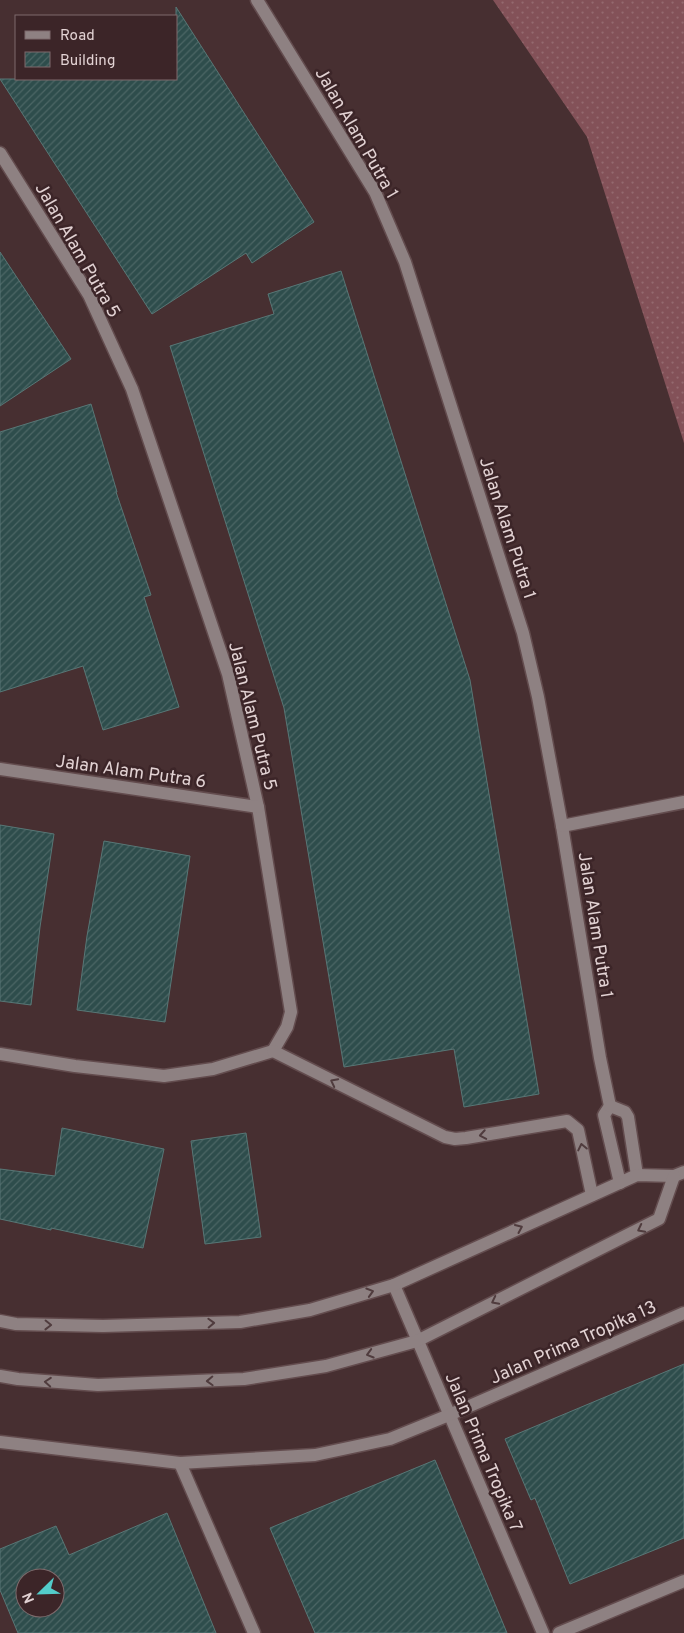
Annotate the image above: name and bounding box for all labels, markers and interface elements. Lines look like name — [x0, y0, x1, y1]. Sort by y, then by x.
legend — [15, 15, 178, 80]
text: Road — [60, 27, 95, 46]
text: Building — [60, 52, 115, 71]
street label: Jalan Alam Putra 1 — [309, 64, 403, 204]
street label: Jalan Alam Putra 5 — [29, 179, 125, 322]
street label: Jalan Alam Putra 1 — [473, 455, 540, 602]
street label: Jalan Alam Putra 5 — [222, 640, 281, 793]
street label: Jalan Alam Putra 6 — [54, 751, 208, 794]
street label: Jalan Alam Putra 1 — [572, 850, 617, 1000]
one-way arrow — [331, 1078, 340, 1088]
one-way arrow — [479, 1130, 488, 1140]
one-way arrow — [577, 1143, 588, 1151]
one-way arrow — [637, 1222, 646, 1232]
one-way arrow — [514, 1224, 523, 1234]
one-way arrow — [365, 1288, 373, 1298]
one-way arrow — [491, 1295, 500, 1305]
street label: Jalan Prima Tropika 13 — [487, 1296, 660, 1390]
one-way arrow — [208, 1318, 215, 1328]
one-way arrow — [45, 1320, 53, 1330]
one-way arrow — [366, 1348, 374, 1358]
street label: Jalan Prima Tropika 7 — [439, 1369, 527, 1536]
one-way arrow — [206, 1375, 214, 1386]
one-way arrow — [44, 1376, 52, 1387]
north arrow — [15, 1568, 65, 1618]
text: N — [20, 1590, 39, 1605]

